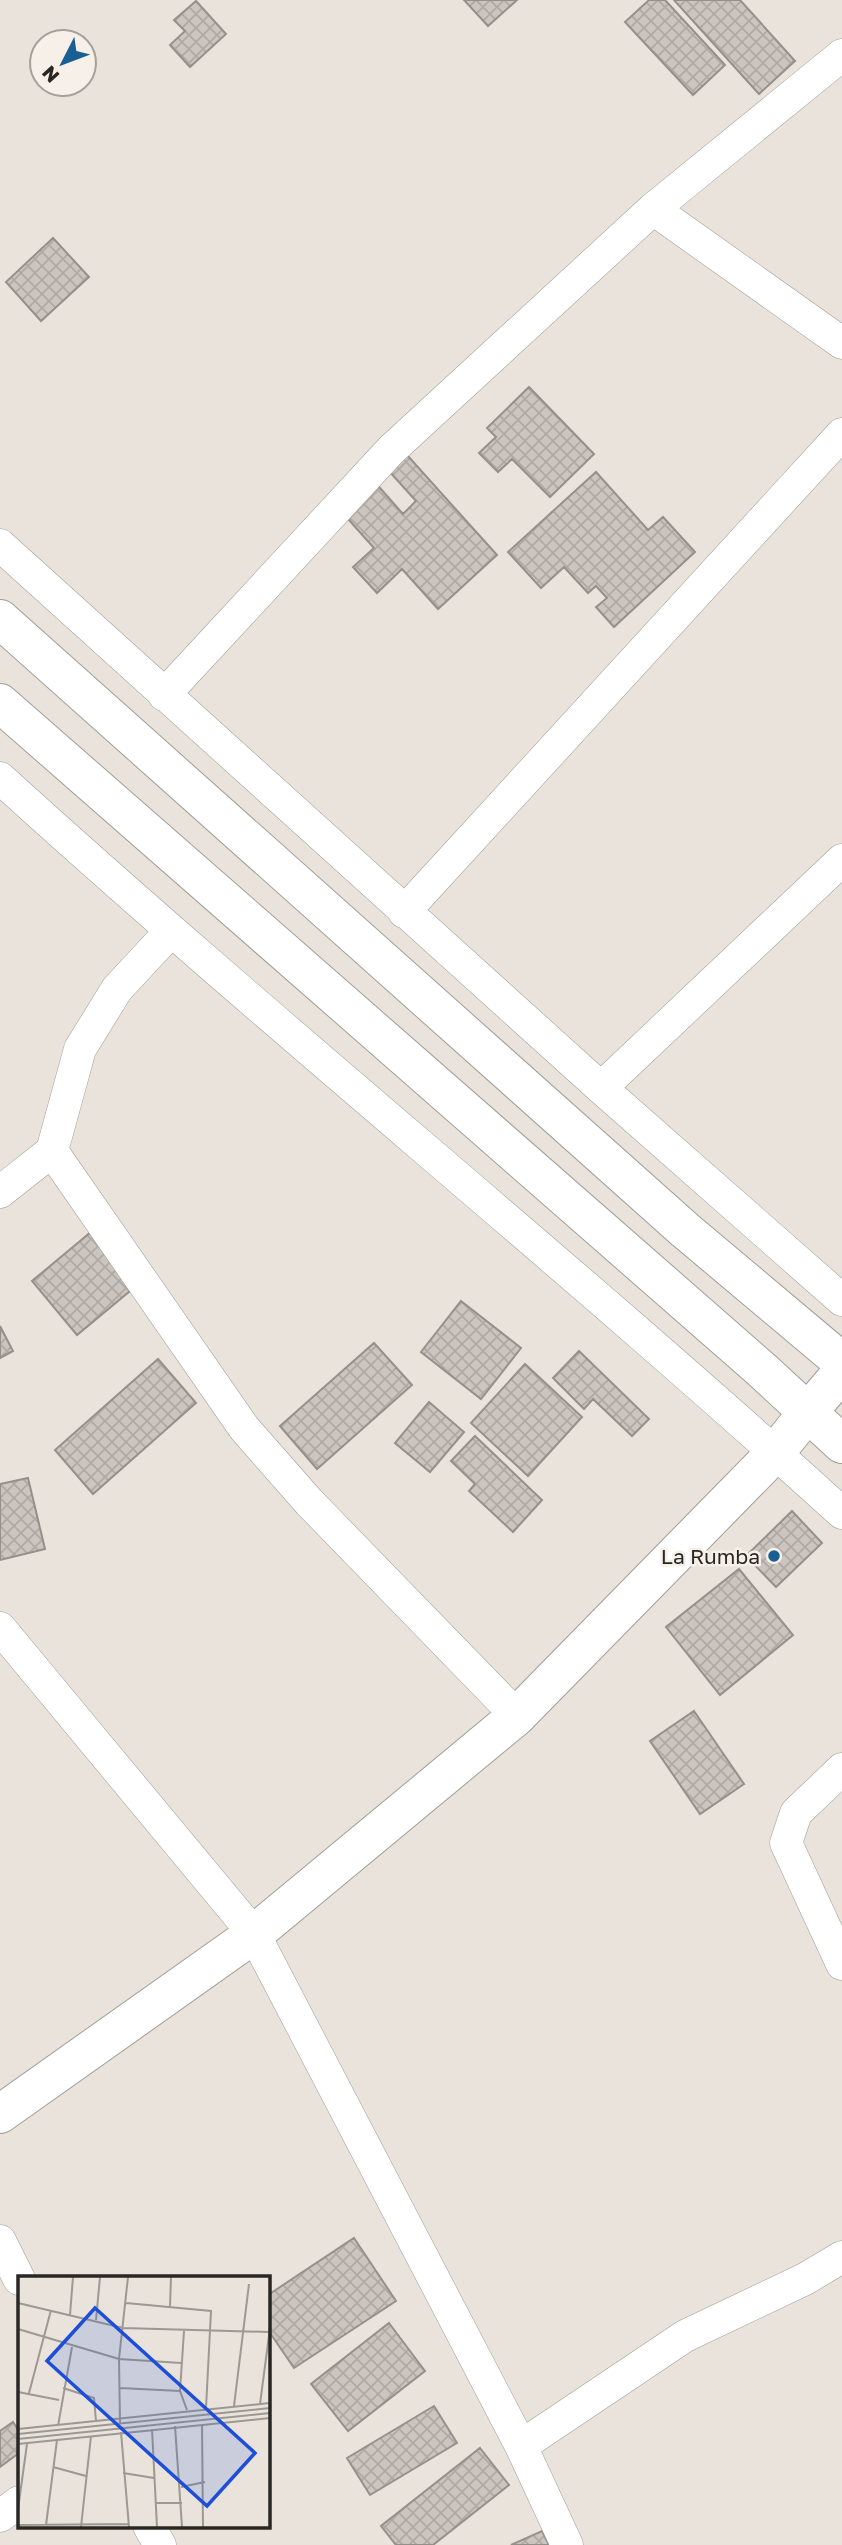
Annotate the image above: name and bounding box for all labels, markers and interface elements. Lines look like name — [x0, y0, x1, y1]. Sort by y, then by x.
north arrow — [28, 28, 98, 98]
text: N — [37, 62, 63, 88]
place label: La Rumba — [661, 1543, 760, 1569]
marker: La Rumba — [766, 1548, 782, 1564]
inset map — [18, 2276, 270, 2528]

